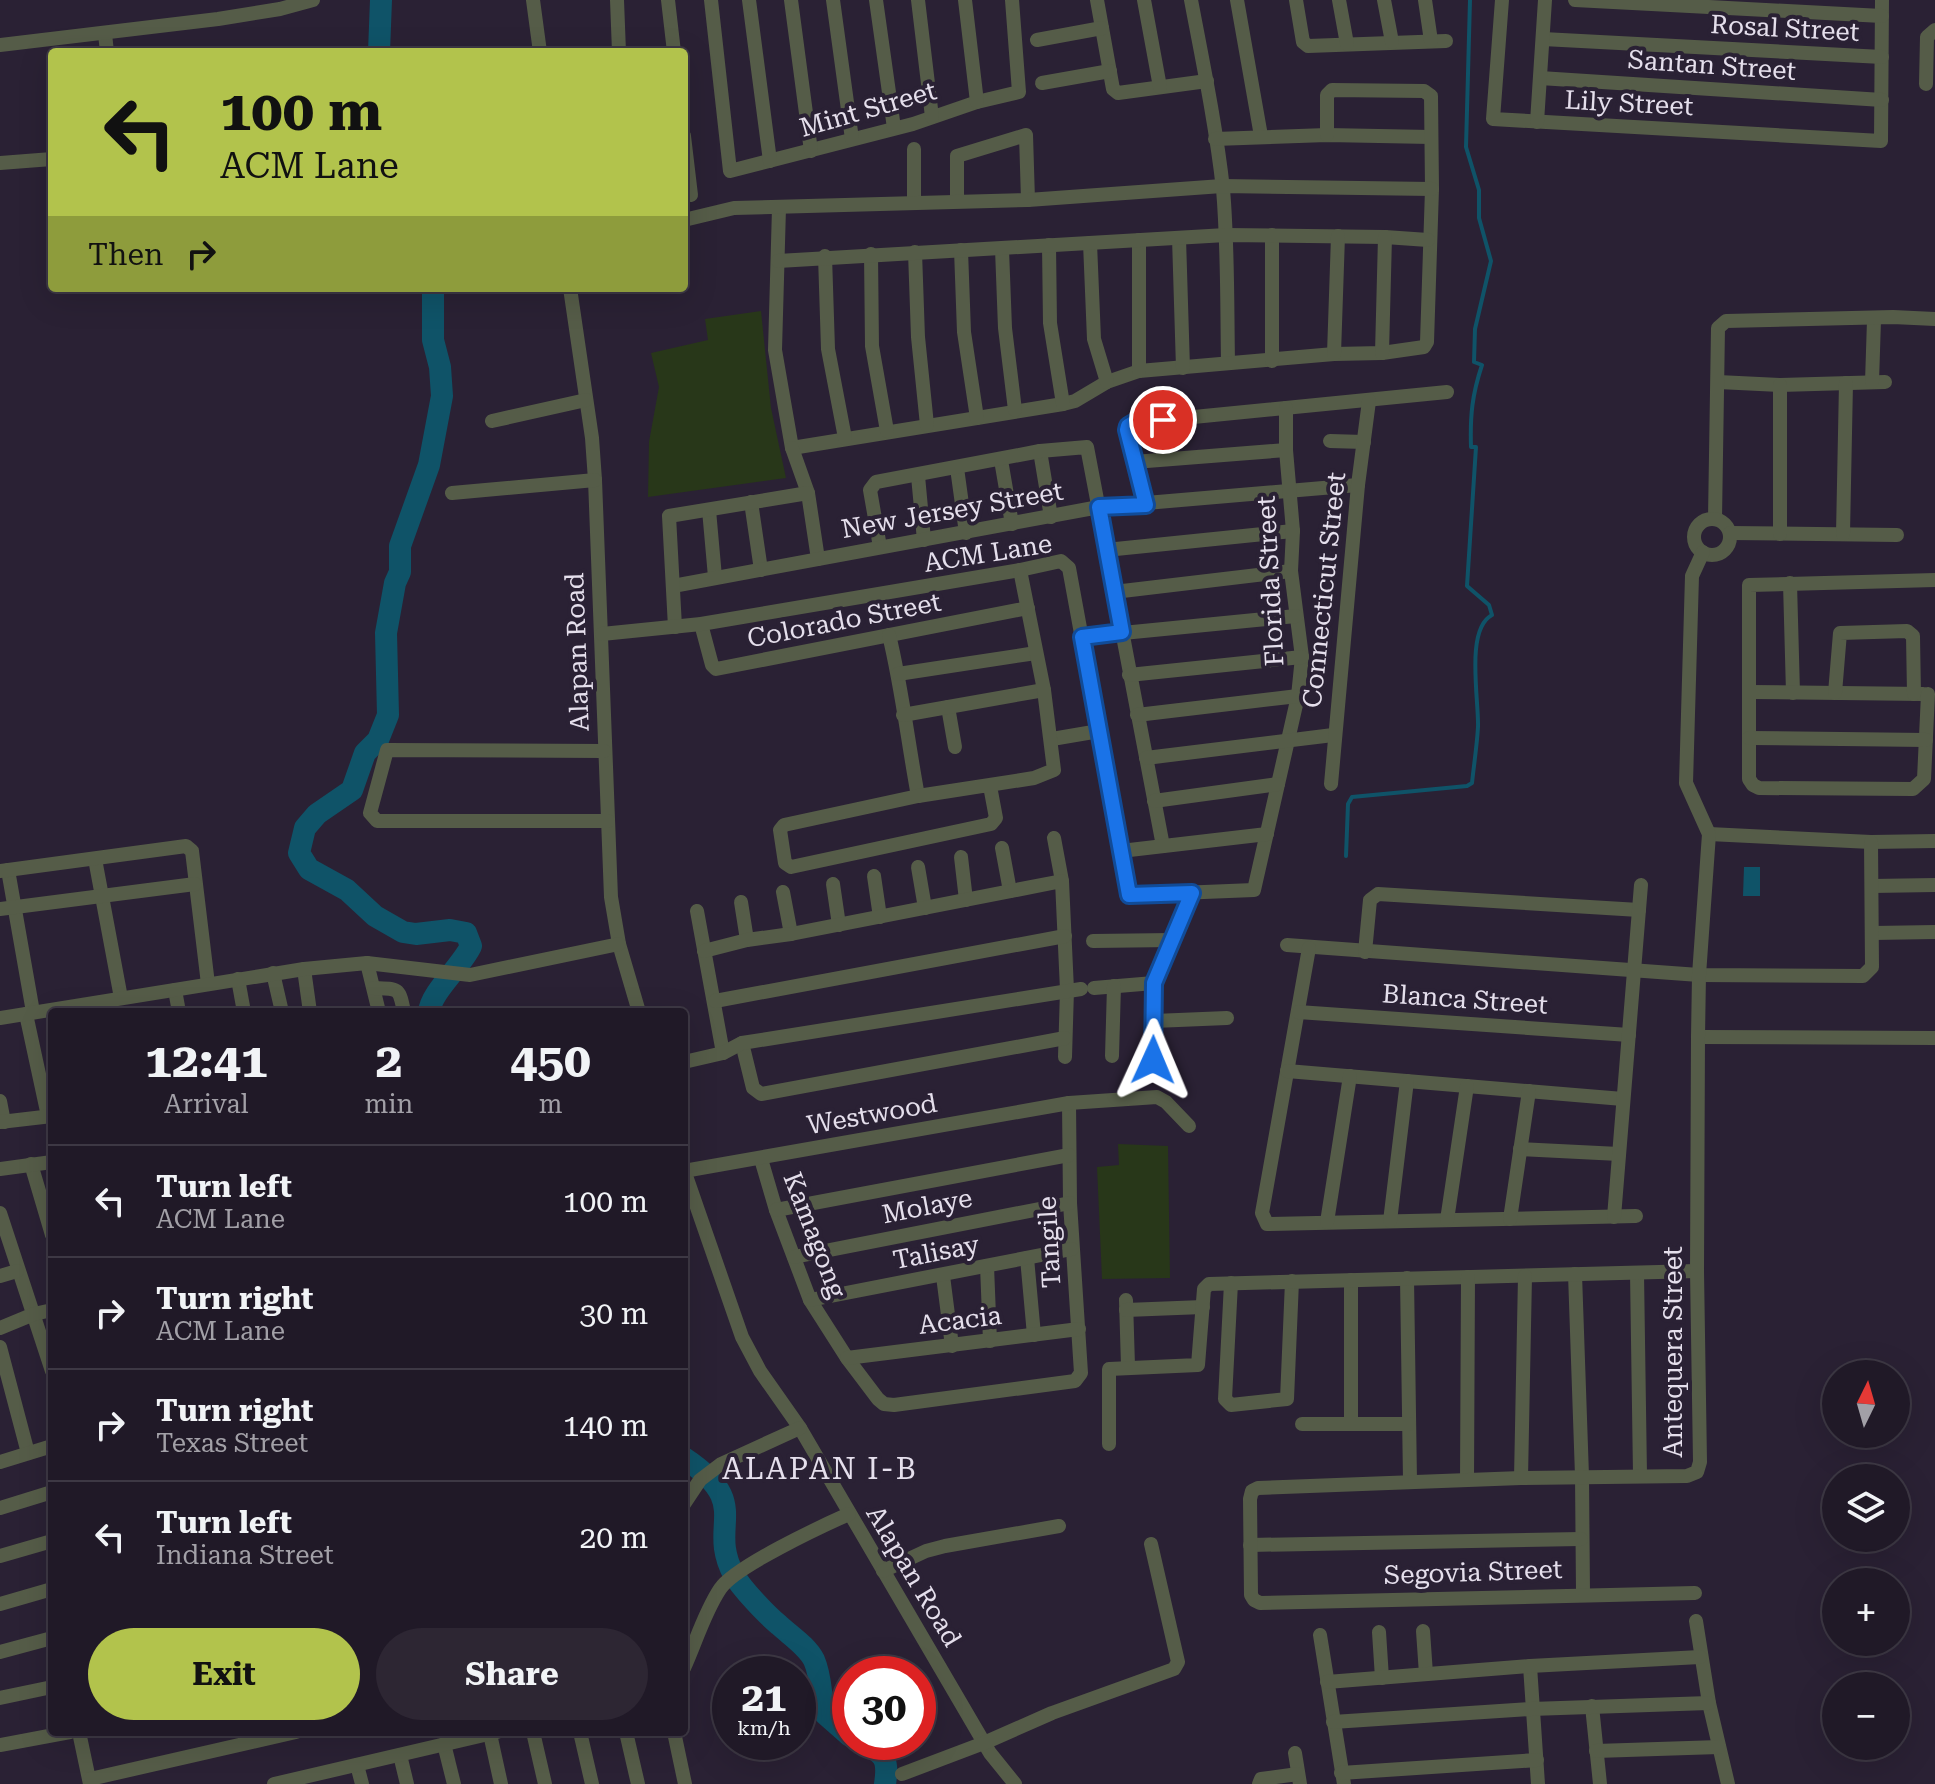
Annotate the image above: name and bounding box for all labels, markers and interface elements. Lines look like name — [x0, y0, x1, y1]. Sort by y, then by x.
street label: Rosal Street — [1710, 9, 1861, 47]
street label: Santan Street — [1627, 44, 1798, 86]
street label: Mint Street — [796, 75, 940, 143]
text: 100 m — [220, 78, 382, 144]
icon: left — [88, 80, 192, 184]
street label: Lily Street — [1564, 85, 1694, 121]
text: ACM Lane — [220, 145, 399, 187]
icon: right — [179, 232, 223, 276]
text: Then — [88, 237, 163, 272]
pin — [1129, 386, 1197, 454]
icon: arrive — [1141, 398, 1185, 442]
street label: Connecticut Street — [1297, 470, 1351, 709]
street label: New Jersey Street — [839, 476, 1066, 544]
street label: Florida Street — [1251, 495, 1289, 667]
street label: ACM Lane — [922, 528, 1054, 578]
street label: Alapan Road — [559, 572, 595, 732]
street label: Colorado Street — [745, 586, 944, 653]
street label: Blanca Street — [1381, 978, 1549, 1020]
position arrow — [1111, 1018, 1195, 1102]
text: 12:41 — [145, 1033, 268, 1089]
text: 2 — [375, 1033, 402, 1089]
text: 450 — [510, 1033, 591, 1089]
street label: Westwood — [805, 1088, 940, 1140]
text: Arrival — [164, 1089, 249, 1119]
text: min — [365, 1089, 413, 1119]
text: m — [539, 1089, 563, 1119]
street label: Kamagong — [777, 1168, 853, 1302]
text: Turn left — [156, 1169, 292, 1204]
icon: left — [88, 1179, 132, 1223]
street label: Molaye — [879, 1183, 975, 1229]
text: 100 m — [563, 1184, 648, 1219]
street label: Tangile — [1032, 1195, 1066, 1289]
text: ACM Lane — [156, 1204, 285, 1234]
street label: Talisay — [890, 1229, 982, 1275]
street label: Antequera Street — [1658, 1246, 1688, 1458]
text: Turn right — [156, 1281, 313, 1316]
icon: right — [88, 1291, 132, 1335]
text: 30 m — [579, 1296, 648, 1331]
street label: Acacia — [917, 1300, 1003, 1340]
text: ACM Lane — [156, 1316, 285, 1346]
north arrow — [1822, 1360, 1910, 1448]
map controls — [1822, 1360, 1910, 1760]
text: Turn right — [156, 1393, 313, 1428]
icon: right — [88, 1403, 132, 1447]
text: 140 m — [563, 1408, 648, 1443]
text: Texas Street — [156, 1428, 308, 1458]
district label: ALAPAN I-B — [722, 1451, 918, 1486]
button: layers — [1822, 1464, 1910, 1552]
street label: Alapan Road — [860, 1500, 968, 1652]
text: Turn left — [156, 1505, 292, 1540]
icon: left — [88, 1515, 132, 1559]
text: 20 m — [579, 1520, 648, 1555]
text: Indiana Street — [156, 1540, 334, 1570]
street label: Segovia Street — [1383, 1554, 1563, 1590]
button: + — [1822, 1568, 1910, 1656]
button: Exit — [88, 1628, 360, 1720]
button: Share — [376, 1628, 648, 1720]
speed limit sign: 30 — [832, 1656, 936, 1760]
button: − — [1822, 1672, 1910, 1760]
text: 21 — [742, 1674, 786, 1721]
text: km/h — [737, 1716, 791, 1740]

